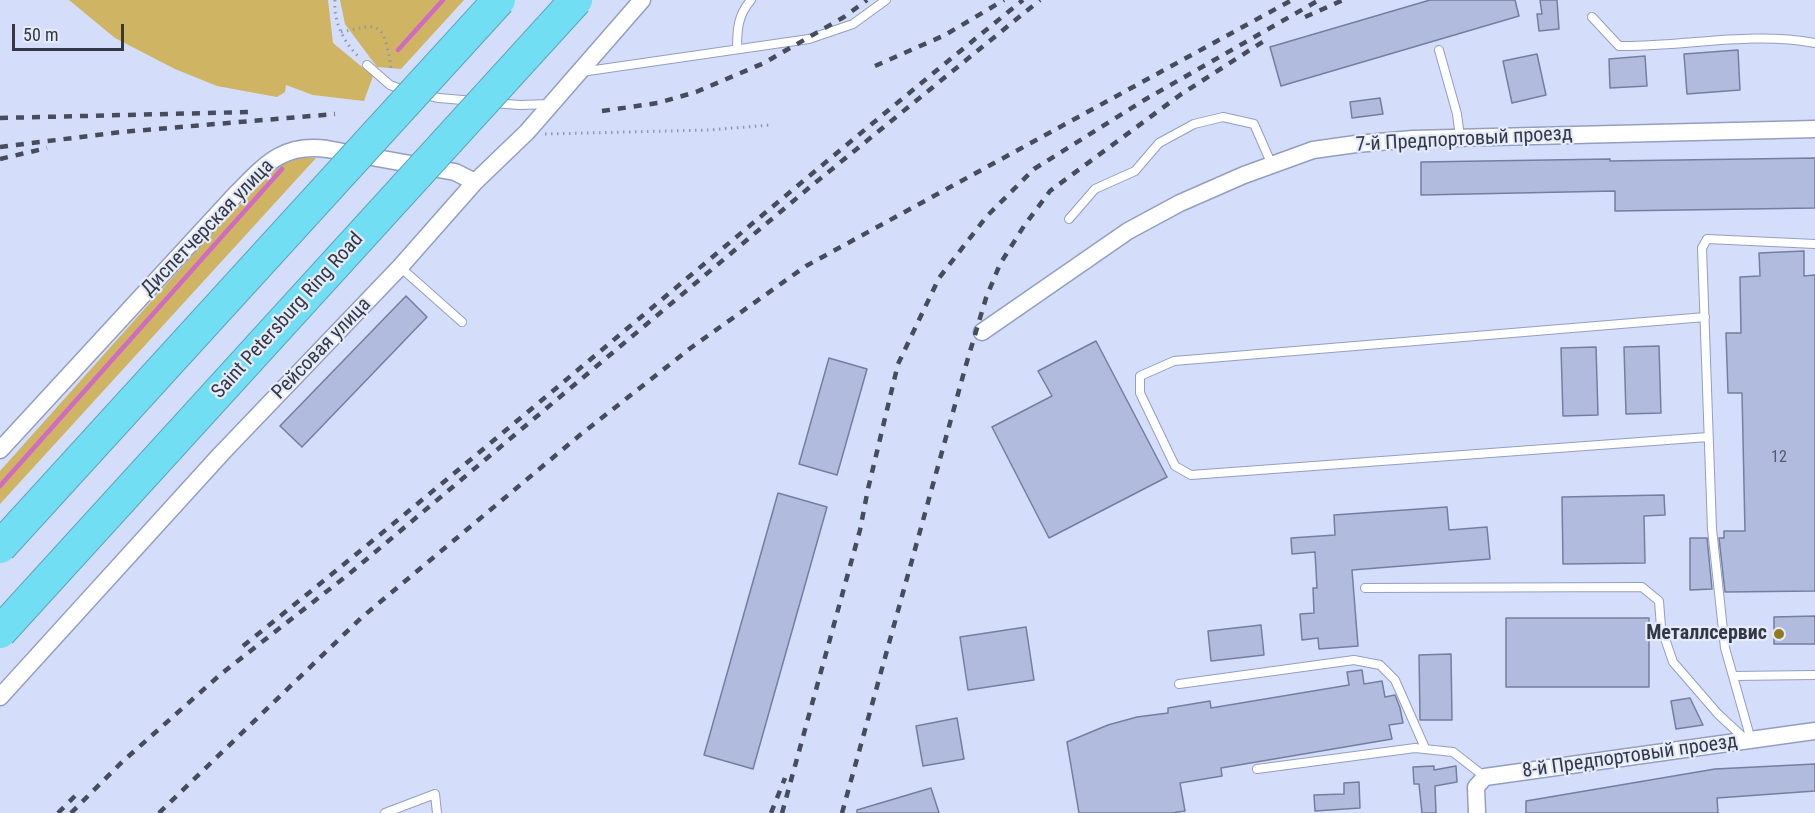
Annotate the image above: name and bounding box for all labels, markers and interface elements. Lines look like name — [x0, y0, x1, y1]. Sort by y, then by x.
scale bar — [15, 12, 128, 50]
text: 50 m — [23, 24, 58, 45]
street label: 7-й Предпортовый проезд — [1355, 122, 1573, 158]
street label: Диспетчерская улица — [137, 155, 279, 301]
street label: Saint Petersburg Ring Road — [207, 228, 369, 404]
street label: Рейсовая улица — [267, 293, 377, 405]
house number: 12 — [1771, 448, 1787, 468]
place label: Металлсервис — [1646, 622, 1767, 646]
marker: Металлсервис — [1772, 627, 1786, 641]
street label: 8-й Предпортовый проезд — [1521, 730, 1739, 784]

